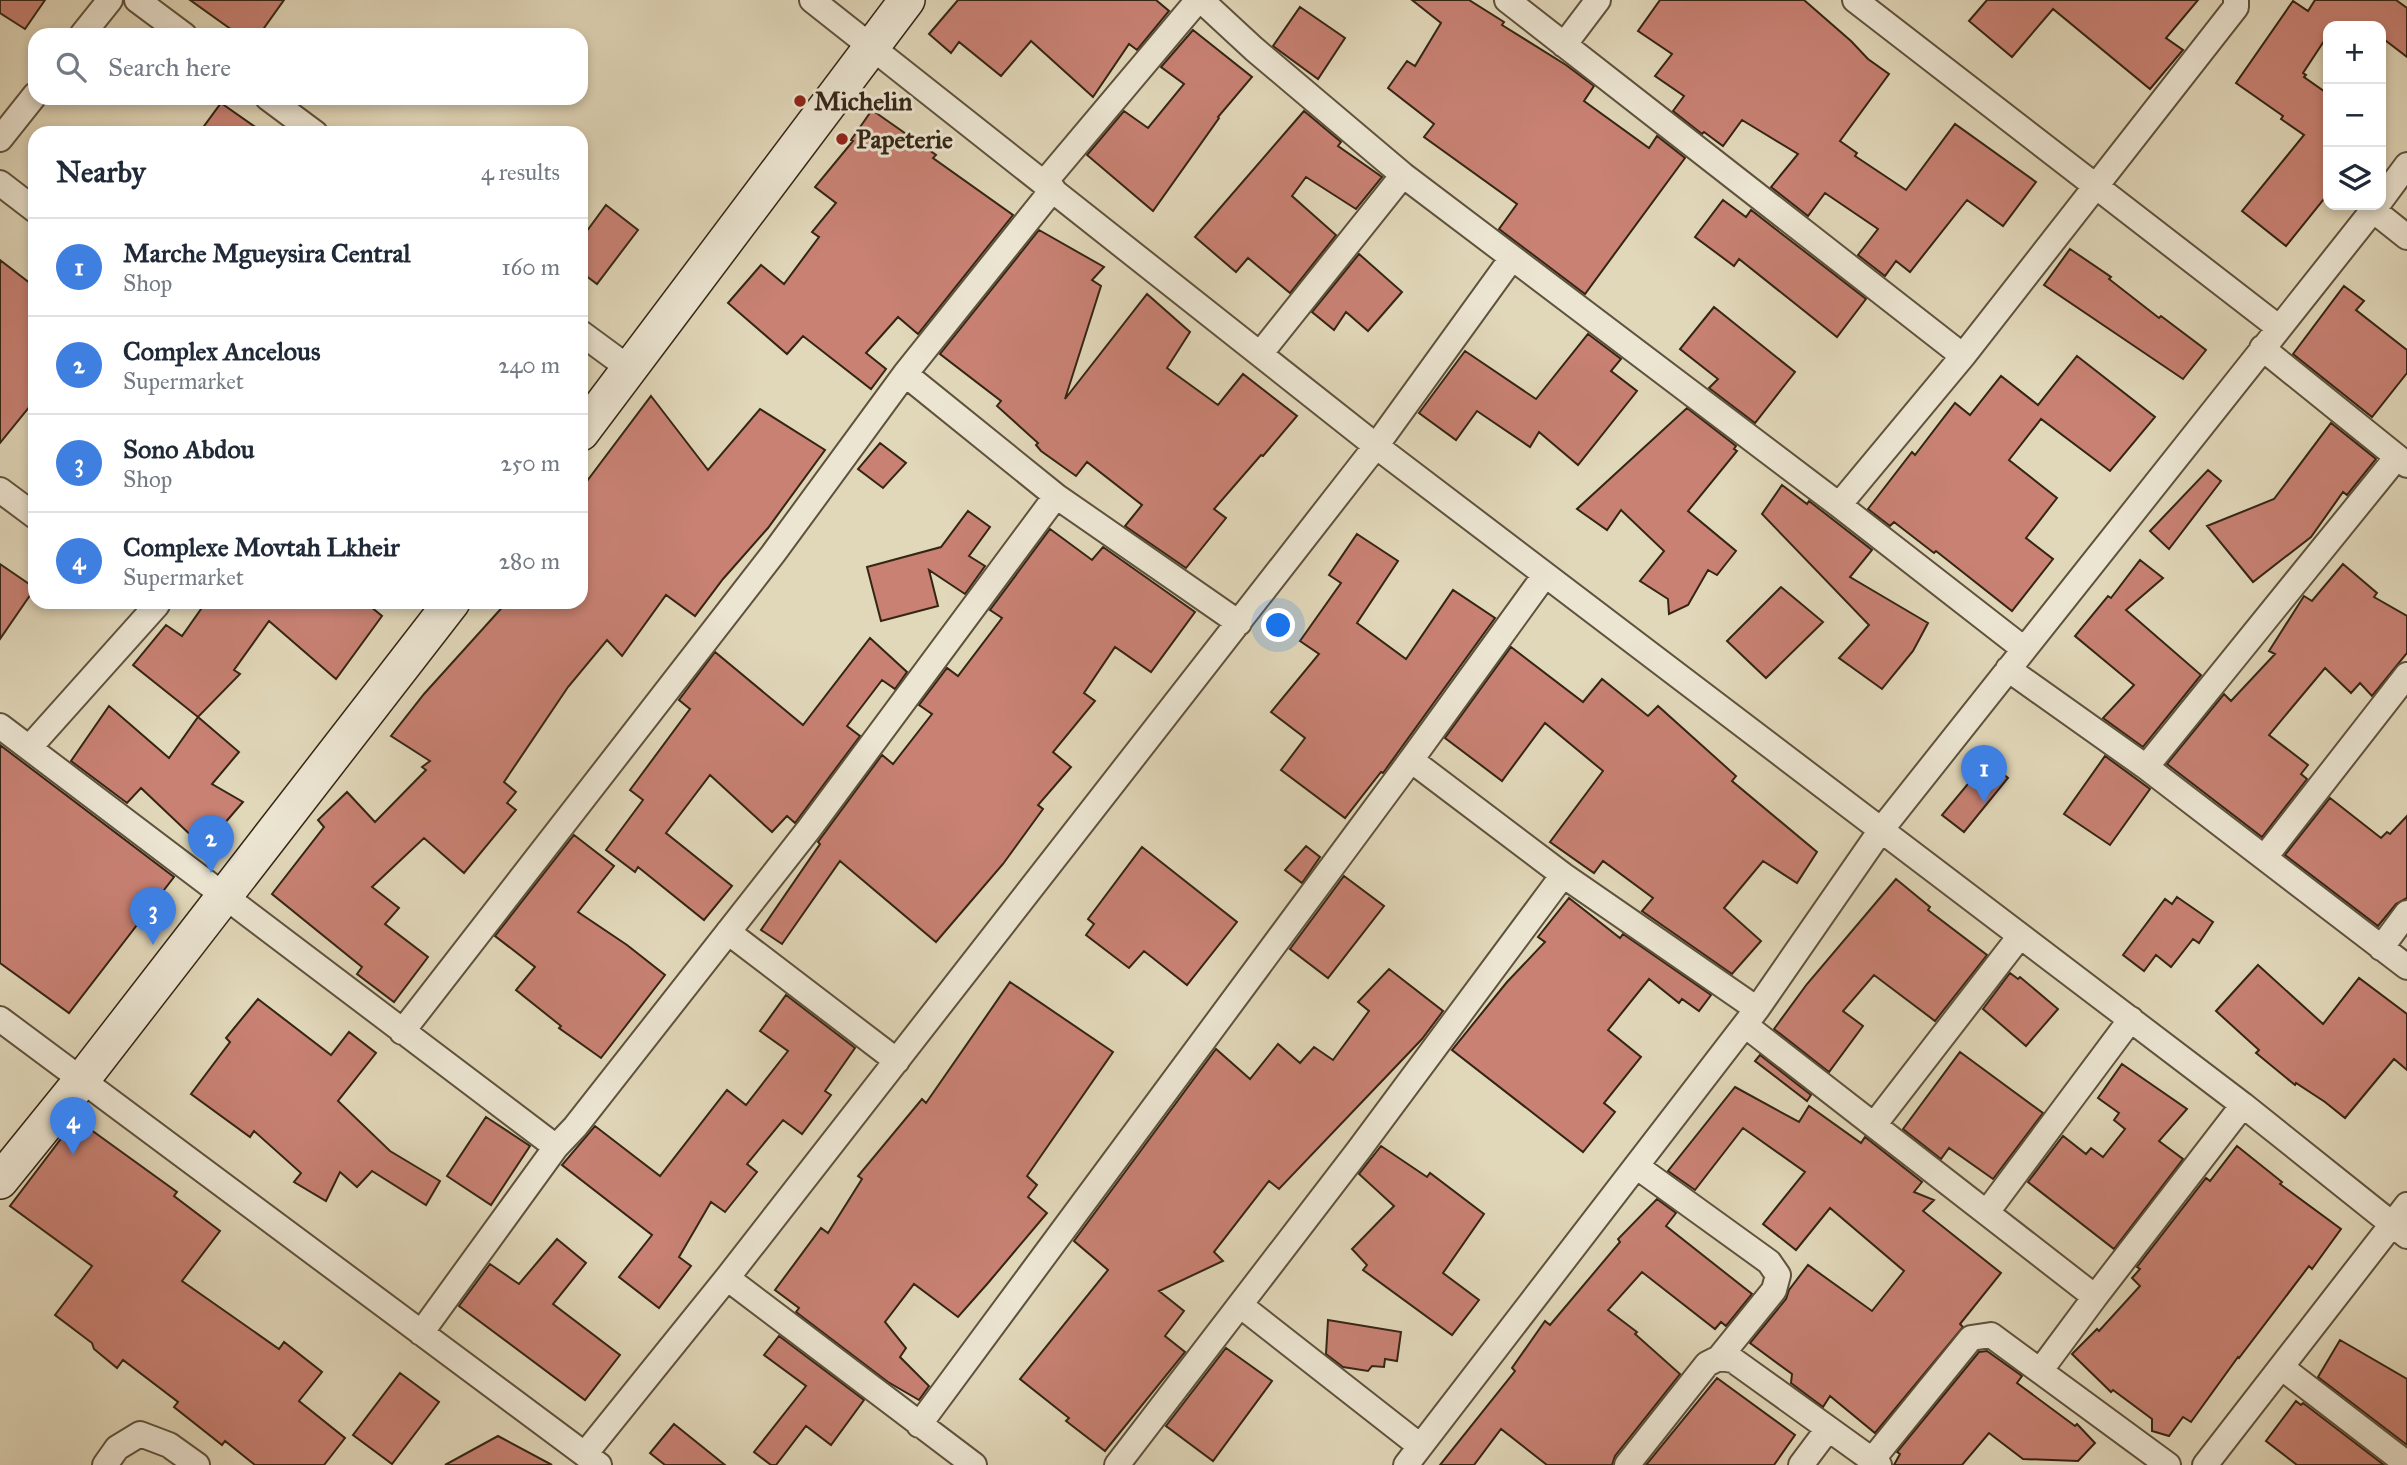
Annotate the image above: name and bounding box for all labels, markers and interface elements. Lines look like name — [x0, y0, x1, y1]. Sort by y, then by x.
map controls — [2323, 21, 2386, 210]
button: + — [2323, 21, 2386, 84]
search box — [28, 28, 588, 105]
icon: search — [52, 48, 90, 86]
text: Search here — [108, 51, 231, 83]
button: − — [2323, 84, 2386, 147]
place label: Michelin — [814, 85, 912, 117]
marker: Michelin — [792, 93, 808, 109]
place label: Papeterie — [856, 123, 953, 155]
marker: Papeterie — [834, 131, 850, 147]
button: layers — [2323, 147, 2386, 210]
text: Nearby — [56, 154, 146, 190]
text: 4 results — [481, 158, 560, 186]
text: Marche Mgueysira Central — [123, 237, 411, 269]
text: 1 — [74, 253, 84, 281]
text: 160 m — [502, 253, 560, 281]
text: Shop — [123, 269, 172, 297]
text: Complex Ancelous — [123, 335, 320, 367]
text: 2 — [73, 351, 85, 379]
text: 240 m — [498, 351, 560, 379]
text: Supermarket — [123, 367, 244, 395]
text: Sono Abdou — [123, 433, 255, 465]
text: 3 — [74, 449, 84, 477]
text: 250 m — [500, 449, 560, 477]
text: Shop — [123, 465, 172, 493]
text: Complexe Movtah Lkheir — [123, 531, 400, 563]
text: 4 — [73, 547, 85, 575]
text: 280 m — [499, 547, 560, 575]
text: Supermarket — [123, 563, 244, 591]
your location — [1261, 608, 1295, 642]
pin: 1 — [1961, 745, 2007, 803]
pin: 2 — [188, 815, 234, 873]
pin: 3 — [130, 887, 176, 945]
pin: 4 — [50, 1097, 96, 1155]

